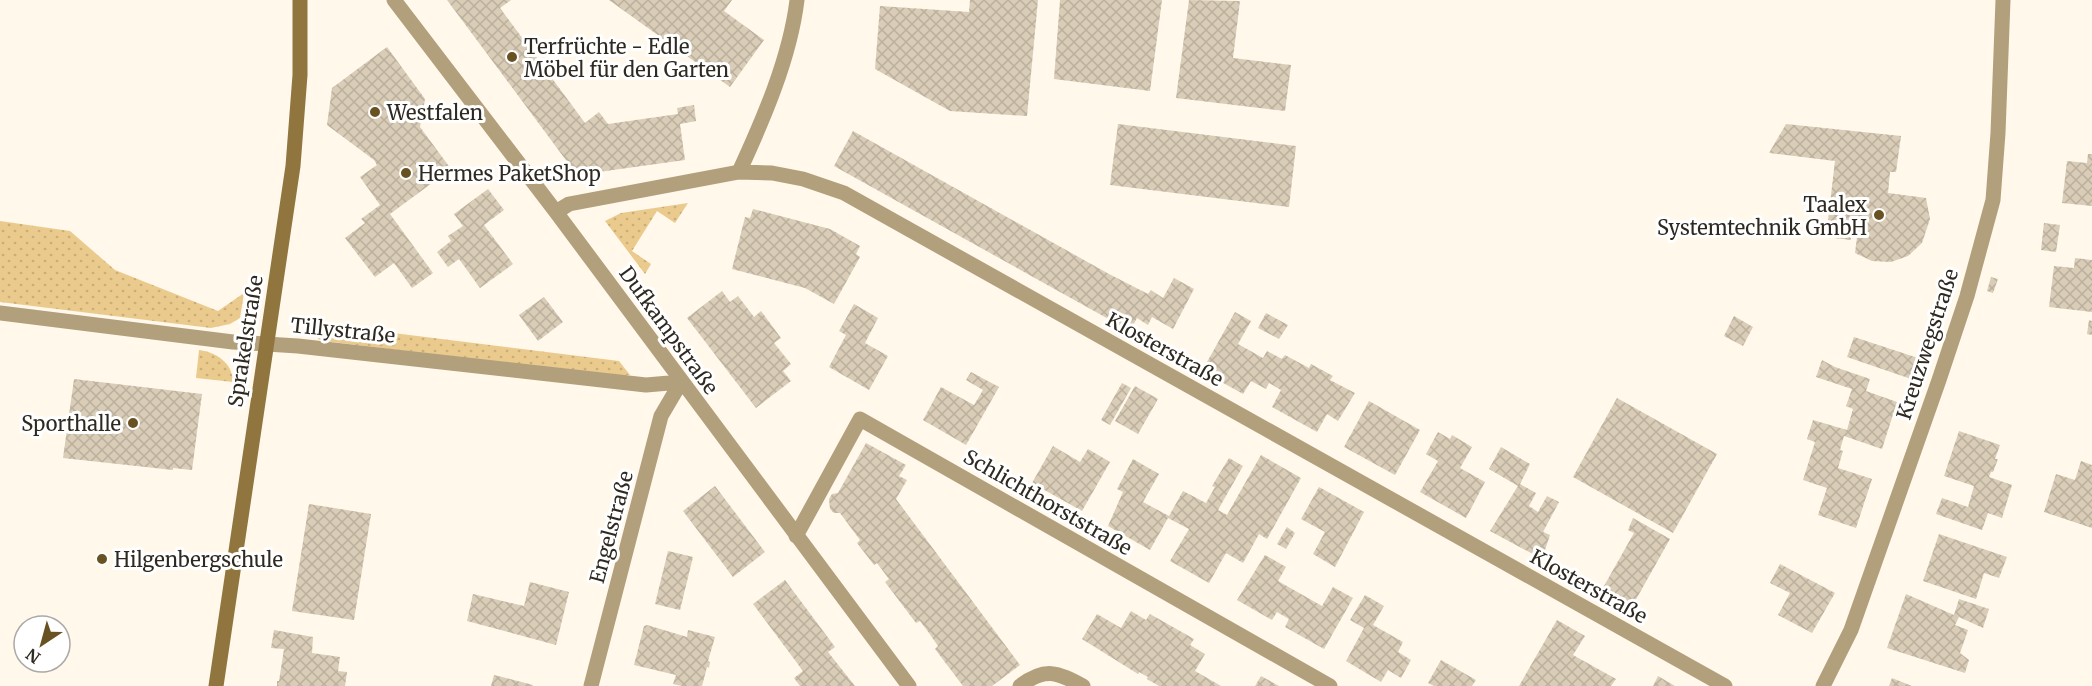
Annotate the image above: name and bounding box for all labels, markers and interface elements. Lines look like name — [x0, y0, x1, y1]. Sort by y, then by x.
place label: Terfrüchte - Edle Möbel für den Garten — [524, 34, 729, 82]
marker: Terfrüchte - Edle Möbel für den Garten — [505, 50, 519, 64]
place label: Westfalen — [386, 100, 483, 125]
marker: Westfalen — [368, 105, 382, 119]
place label: Hermes PaketShop — [418, 161, 601, 186]
marker: Hermes PaketShop — [399, 166, 413, 180]
place label: Taalex Systemtechnik GmbH — [1657, 192, 1867, 240]
marker: Taalex Systemtechnik GmbH — [1872, 208, 1886, 222]
street label: Dufkampstraße — [614, 261, 724, 399]
street label: Kreuzwegstraße — [1891, 265, 1963, 423]
street label: Sprakelstraße — [222, 273, 268, 409]
street label: Klosterstraße — [1102, 307, 1228, 391]
street label: Tillystraße — [290, 312, 396, 348]
place label: Sporthalle — [21, 411, 121, 436]
marker: Sporthalle — [126, 416, 140, 430]
street label: Schlichthorststraße — [959, 444, 1137, 560]
street label: Engelstraße — [584, 468, 638, 586]
street label: Klosterstraße — [1526, 544, 1652, 628]
place label: Hilgenbergschule — [114, 547, 283, 572]
marker: Hilgenbergschule — [95, 552, 109, 566]
north arrow — [12, 614, 72, 674]
text: N — [22, 644, 44, 668]

